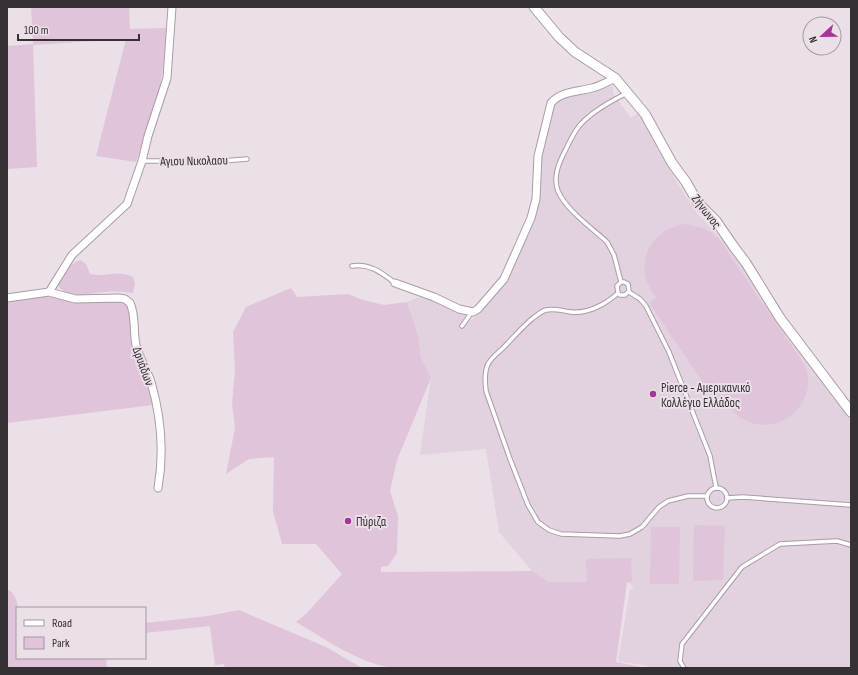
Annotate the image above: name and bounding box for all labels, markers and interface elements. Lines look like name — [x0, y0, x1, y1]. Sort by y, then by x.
scale bar — [18, 16, 139, 42]
north arrow — [802, 16, 842, 56]
text: 100 m — [24, 23, 49, 38]
text: N — [806, 34, 820, 45]
street label: Αγιου Νικολαου — [159, 152, 228, 170]
street label: Ζήνωνος — [688, 191, 725, 232]
street label: Δρυάδων — [129, 345, 157, 388]
place label: Pierce - Αμερικανικό Κολλέγιο Ελλάδος — [661, 380, 750, 411]
marker: Pierce - Αμερικανικό Κολλέγιο Ελλάδος — [648, 389, 658, 399]
place label: Πύριζα — [356, 514, 387, 530]
marker: Πύριζα — [343, 516, 353, 526]
legend — [16, 607, 146, 659]
text: Road — [52, 616, 72, 631]
text: Park — [52, 636, 70, 651]

